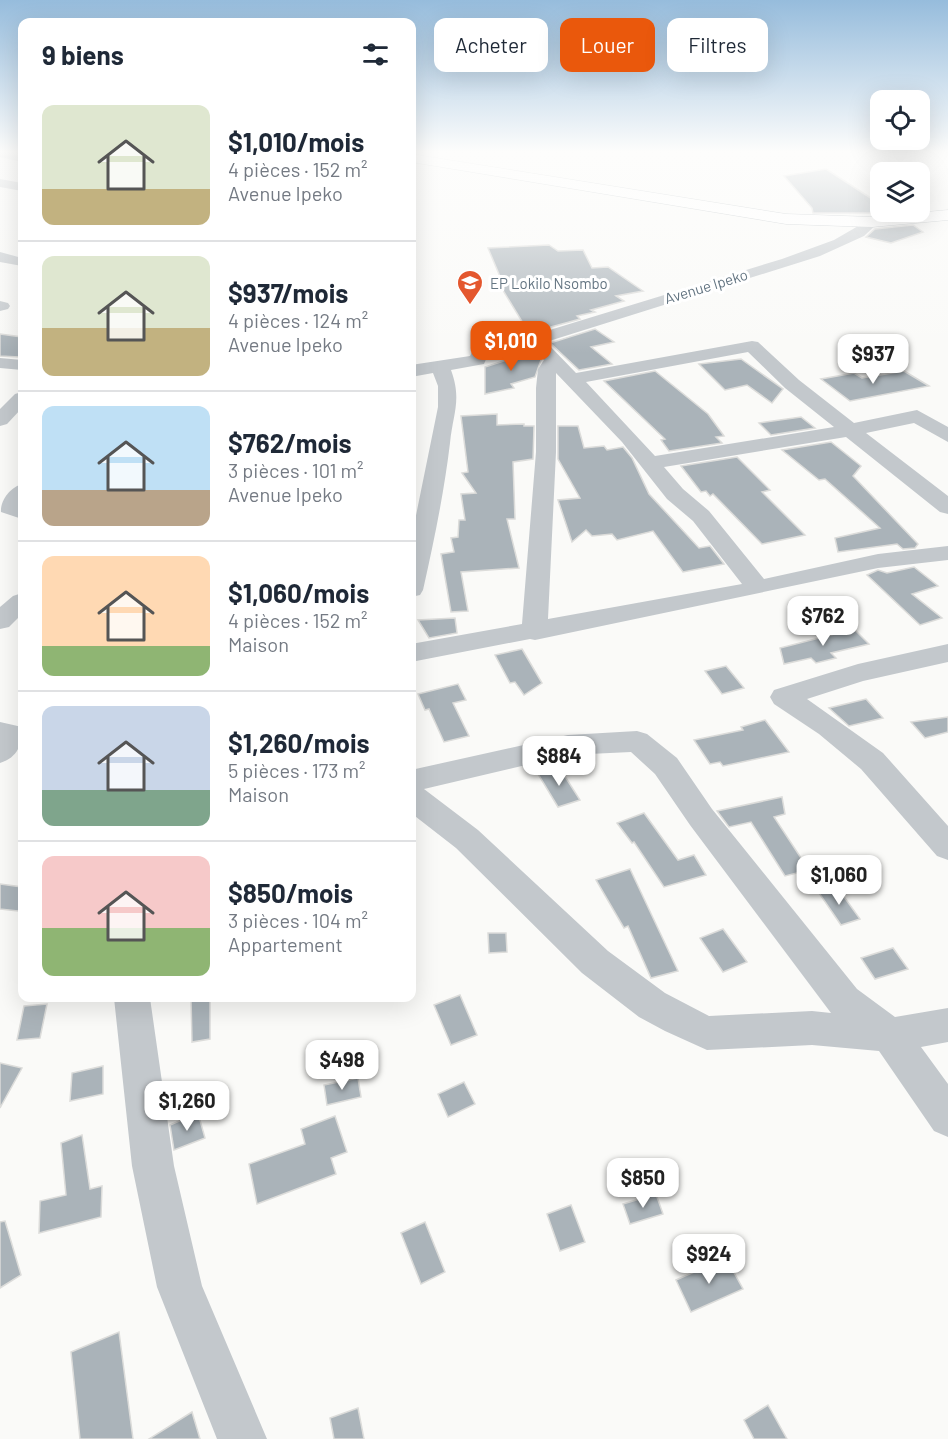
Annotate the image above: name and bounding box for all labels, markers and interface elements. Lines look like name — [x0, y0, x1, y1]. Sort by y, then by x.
chip: Acheter — [434, 18, 548, 72]
chip: Louer — [560, 18, 655, 72]
chip: Filtres — [667, 18, 768, 72]
icon: filters — [359, 38, 392, 71]
text: 9 biens — [42, 39, 124, 70]
map controls — [870, 90, 930, 222]
button: locate — [870, 90, 930, 150]
text: $1,010/mois — [228, 126, 364, 157]
icon: home — [90, 129, 162, 201]
text: 4 pièces · 152 m² — [228, 157, 368, 181]
button: layers — [870, 162, 930, 222]
text: Avenue Ipeko — [228, 181, 343, 205]
street label: Avenue Ipeko — [662, 265, 750, 307]
school or university icon: EP Lokilo Nsombo — [455, 268, 485, 306]
place label: EP Lokilo Nsombo — [490, 274, 608, 292]
text: $937/mois — [228, 277, 348, 308]
icon: home — [90, 280, 162, 352]
text: 4 pièces · 124 m² — [228, 308, 368, 332]
pin: $1,010 — [462, 321, 560, 372]
text: $1,010 — [485, 328, 537, 352]
text: Avenue Ipeko — [228, 332, 343, 356]
pin: $937 — [837, 334, 909, 385]
text: $937 — [852, 341, 894, 365]
text: $762/mois — [228, 427, 352, 458]
icon: home — [90, 430, 162, 502]
text: 3 pièces · 101 m² — [228, 458, 364, 482]
text: Avenue Ipeko — [228, 482, 343, 506]
text: $1,060/mois — [228, 577, 369, 608]
icon: home — [90, 580, 162, 652]
pin: $762 — [787, 596, 859, 647]
text: $762 — [801, 603, 845, 627]
text: 4 pièces · 152 m² — [228, 608, 368, 632]
text: Maison — [228, 632, 289, 656]
text: $1,260/mois — [228, 727, 370, 758]
icon: home — [90, 730, 162, 802]
pin: $884 — [523, 736, 595, 787]
text: $884 — [536, 743, 582, 767]
text: 5 pièces · 173 m² — [228, 758, 366, 782]
text: Maison — [228, 782, 289, 806]
pin: $1,060 — [790, 855, 888, 906]
text: $1,060 — [811, 862, 867, 886]
text: $850/mois — [228, 877, 353, 908]
icon: home — [90, 880, 162, 952]
text: 3 pièces · 104 m² — [228, 908, 368, 932]
text: Appartement — [228, 932, 343, 956]
pin: $498 — [306, 1040, 378, 1091]
text: $498 — [320, 1047, 364, 1071]
pin: $1,260 — [138, 1081, 236, 1132]
text: $1,260 — [158, 1088, 216, 1112]
pin: $850 — [607, 1158, 679, 1209]
text: $850 — [621, 1165, 665, 1189]
pin: $924 — [673, 1234, 745, 1285]
text: $924 — [686, 1241, 732, 1265]

